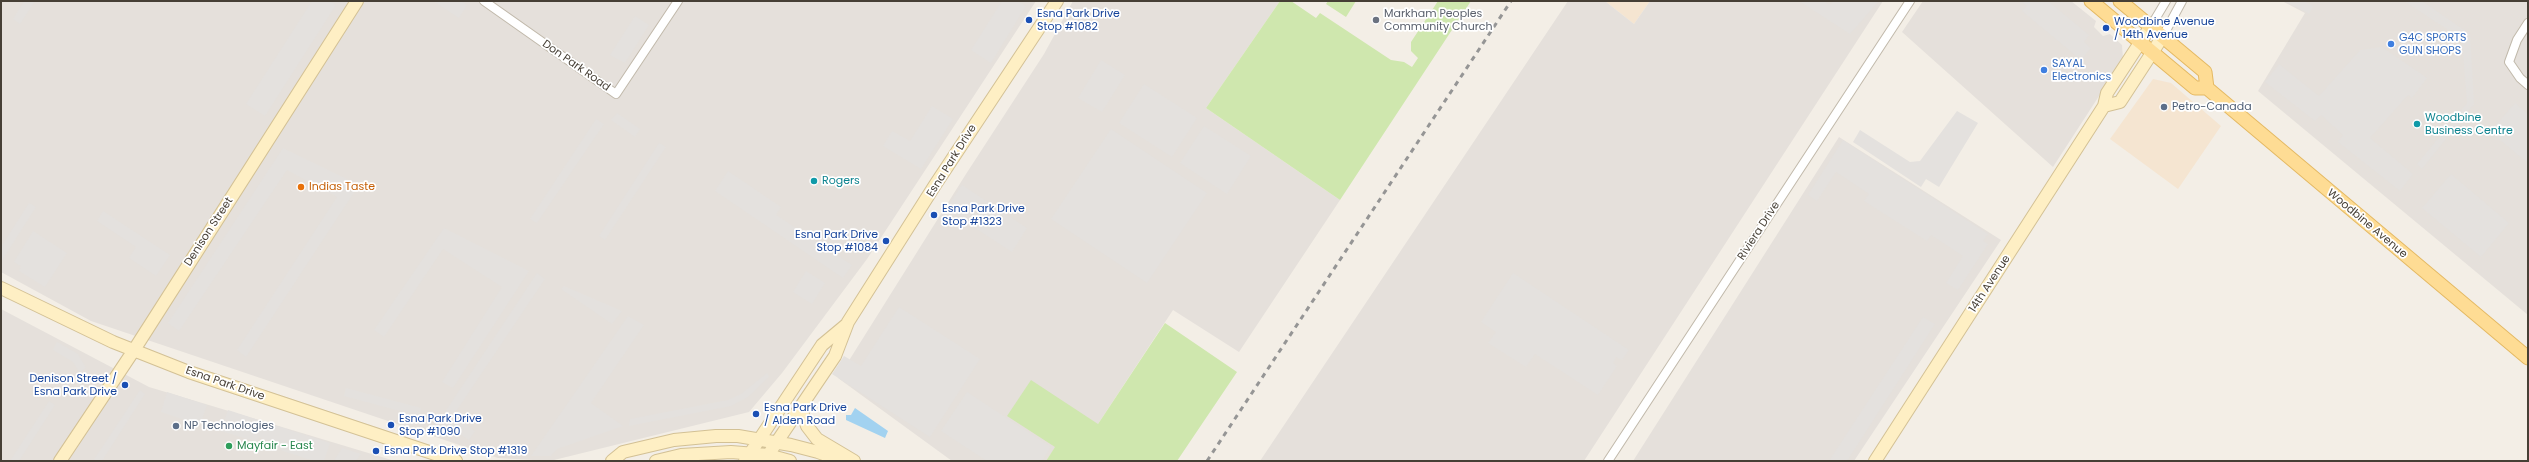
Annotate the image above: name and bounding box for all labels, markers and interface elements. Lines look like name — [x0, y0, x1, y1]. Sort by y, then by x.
place label: Esna Park Drive Stop #1082 — [1037, 7, 1120, 33]
place label: Markham Peoples Community Church — [1384, 7, 1493, 33]
marker: Esna Park Drive Stop #1082 — [1024, 15, 1034, 25]
marker: Markham Peoples Community Church — [1371, 15, 1381, 25]
place label: Woodbine Avenue / 14th Avenue — [2114, 15, 2214, 41]
marker: Woodbine Avenue / 14th Avenue — [2101, 23, 2111, 33]
place label: G4C SPORTS GUN SHOPS — [2399, 31, 2466, 57]
street label: Don Park Road — [539, 38, 613, 94]
marker: G4C SPORTS GUN SHOPS — [2386, 39, 2396, 49]
place label: SAYAL Electronics — [2052, 57, 2111, 83]
marker: SAYAL Electronics — [2039, 65, 2049, 75]
place label: Petro-Canada — [2172, 100, 2252, 114]
marker: Petro-Canada — [2159, 102, 2169, 112]
place label: Woodbine Business Centre — [2425, 111, 2513, 137]
marker: Woodbine Business Centre — [2412, 119, 2422, 129]
street label: Esna Park Drive — [924, 122, 980, 200]
place label: Rogers — [822, 174, 860, 188]
marker: Rogers — [809, 176, 819, 186]
place label: Indias Taste — [309, 180, 375, 194]
marker: Indias Taste — [296, 182, 306, 192]
street label: Woodbine Avenue — [2324, 187, 2410, 261]
street label: Denison Street — [182, 195, 236, 269]
street label: Riviera Drive — [1735, 199, 1783, 263]
place label: Esna Park Drive Stop #1323 — [942, 202, 1025, 228]
marker: Esna Park Drive Stop #1323 — [929, 210, 939, 220]
place label: Esna Park Drive Stop #1084 — [795, 228, 878, 254]
marker: Esna Park Drive Stop #1084 — [881, 236, 891, 246]
street label: 14th Avenue — [1967, 253, 2013, 315]
street label: Esna Park Drive — [184, 364, 266, 404]
place label: Denison Street / Esna Park Drive — [30, 372, 117, 398]
marker: Denison Street / Esna Park Drive — [120, 380, 130, 390]
place label: Esna Park Drive / Alden Road — [764, 401, 847, 427]
marker: Esna Park Drive / Alden Road — [751, 409, 761, 419]
place label: Esna Park Drive Stop #1090 — [399, 412, 482, 438]
place label: NP Technologies — [184, 419, 274, 433]
marker: Esna Park Drive Stop #1090 — [386, 420, 396, 430]
marker: NP Technologies — [171, 421, 181, 431]
place label: Mayfair - East — [237, 439, 313, 453]
marker: Mayfair - East — [224, 441, 234, 451]
place label: Esna Park Drive Stop #1319 — [384, 444, 527, 458]
marker: Esna Park Drive Stop #1319 — [371, 446, 381, 456]

